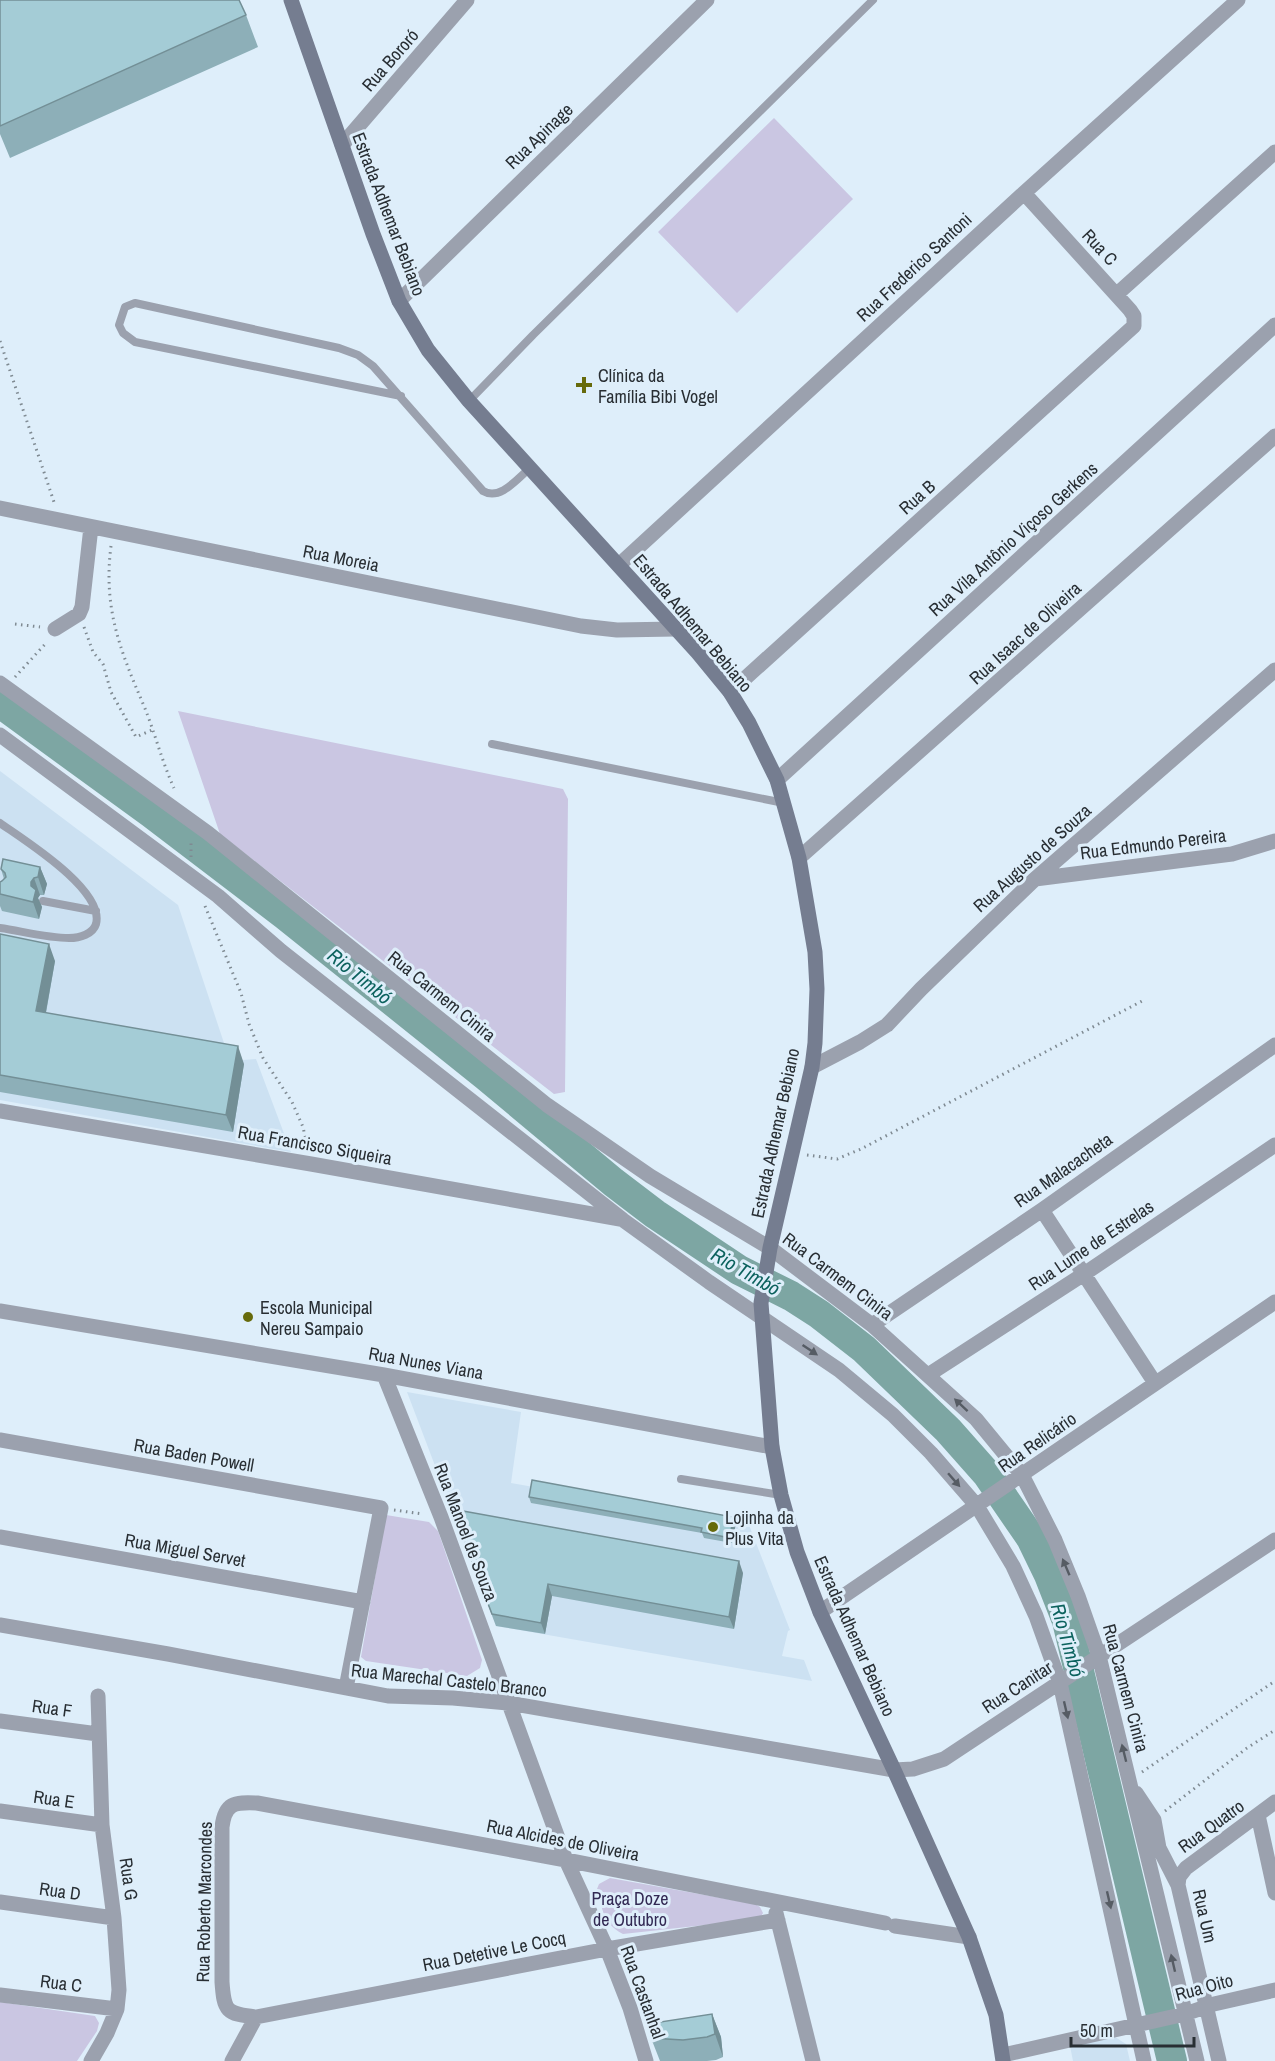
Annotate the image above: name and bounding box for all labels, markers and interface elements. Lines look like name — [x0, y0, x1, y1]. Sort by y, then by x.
street label: Rua Bororó — [356, 23, 424, 97]
street label: Rua Apinage — [500, 97, 578, 175]
street label: Estrada Adhemar Bebiano — [346, 129, 432, 299]
street label: Rua Frederico Santoni — [851, 207, 977, 327]
street label: Rua C — [1077, 223, 1123, 271]
place label: Clínica da Família Bibi Vogel — [598, 363, 718, 409]
marker: Clínica da Família Bibi Vogel — [575, 376, 593, 394]
street label: Rua Vila Antônio Viçoso Gerkens — [923, 456, 1103, 622]
street label: Rua B — [893, 474, 941, 520]
street label: Rua Moreia — [301, 538, 381, 578]
street label: Estrada Adhemar Bebiano — [628, 549, 758, 697]
street label: Rua Isaac de Oliveira — [964, 576, 1086, 690]
street label: Rua Augusto de Souza — [968, 798, 1096, 918]
street label: Rua Edmundo Pereira — [1079, 823, 1227, 865]
water label: Rio Timbó — [322, 942, 398, 1010]
street label: Rua Carmem Cinira — [383, 945, 501, 1047]
street label: Estrada Adhemar Bebiano — [745, 1046, 805, 1220]
street label: Rua Francisco Siqueira — [236, 1119, 394, 1171]
street label: Rua Malacacheta — [1009, 1127, 1117, 1213]
street label: Rua Lume de Estrelas — [1023, 1194, 1159, 1296]
street label: Rua Carmem Cinira — [778, 1226, 898, 1326]
water label: Rio Timbó — [707, 1240, 785, 1302]
place label: Escola Municipal Nereu Sampaio — [260, 1295, 372, 1341]
marker: Escola Municipal Nereu Sampaio — [241, 1310, 255, 1324]
street label: Rua Nunes Viana — [367, 1341, 485, 1385]
one-way arrow — [802, 1344, 818, 1355]
one-way arrow — [954, 1399, 969, 1412]
street label: Rua Relicário — [993, 1406, 1081, 1478]
street label: Rua Baden Powell — [132, 1432, 256, 1478]
street label: Rua Manoel de Souza — [428, 1459, 504, 1605]
one-way arrow — [948, 1472, 961, 1488]
place label: Lojinha da Plus Vita — [725, 1505, 794, 1551]
marker: Lojinha da Plus Vita — [706, 1520, 720, 1534]
street label: Rua Miguel Servet — [123, 1527, 247, 1573]
street label: Estrada Adhemar Bebiano — [808, 1552, 902, 1720]
one-way arrow — [1061, 1558, 1070, 1576]
water label: Rio Timbó — [1045, 1600, 1091, 1680]
street label: Rua Carmem Cinira — [1097, 1621, 1155, 1755]
street label: Rua Canitar — [977, 1655, 1057, 1719]
street label: Rua Marechal Castelo Branco — [350, 1657, 548, 1703]
street label: Rua F — [30, 1693, 74, 1723]
one-way arrow — [1062, 1701, 1071, 1720]
one-way arrow — [1118, 1744, 1128, 1762]
street label: Rua E — [32, 1784, 76, 1814]
street label: Rua Quatro — [1173, 1793, 1249, 1859]
street label: Rua Alcides de Oliveira — [485, 1813, 641, 1867]
street label: Rua Roberto Marcondes — [190, 1821, 218, 1983]
street label: Rua G — [114, 1856, 144, 1902]
street label: Rua D — [38, 1876, 82, 1906]
park label: Praça Doze de Outubro — [591, 1886, 669, 1932]
street label: Rua Um — [1187, 1887, 1223, 1945]
one-way arrow — [1104, 1891, 1114, 1909]
street label: Rua Detetive Le Cocq — [420, 1925, 568, 1977]
street label: Rua Castanhal — [615, 1942, 671, 2042]
one-way arrow — [1168, 1954, 1177, 1973]
street label: Rua Oito — [1172, 1967, 1236, 2007]
street label: Rua C — [39, 1968, 83, 1998]
scale bar — [1071, 2010, 1194, 2048]
text: 50 m — [1080, 2018, 1113, 2043]

